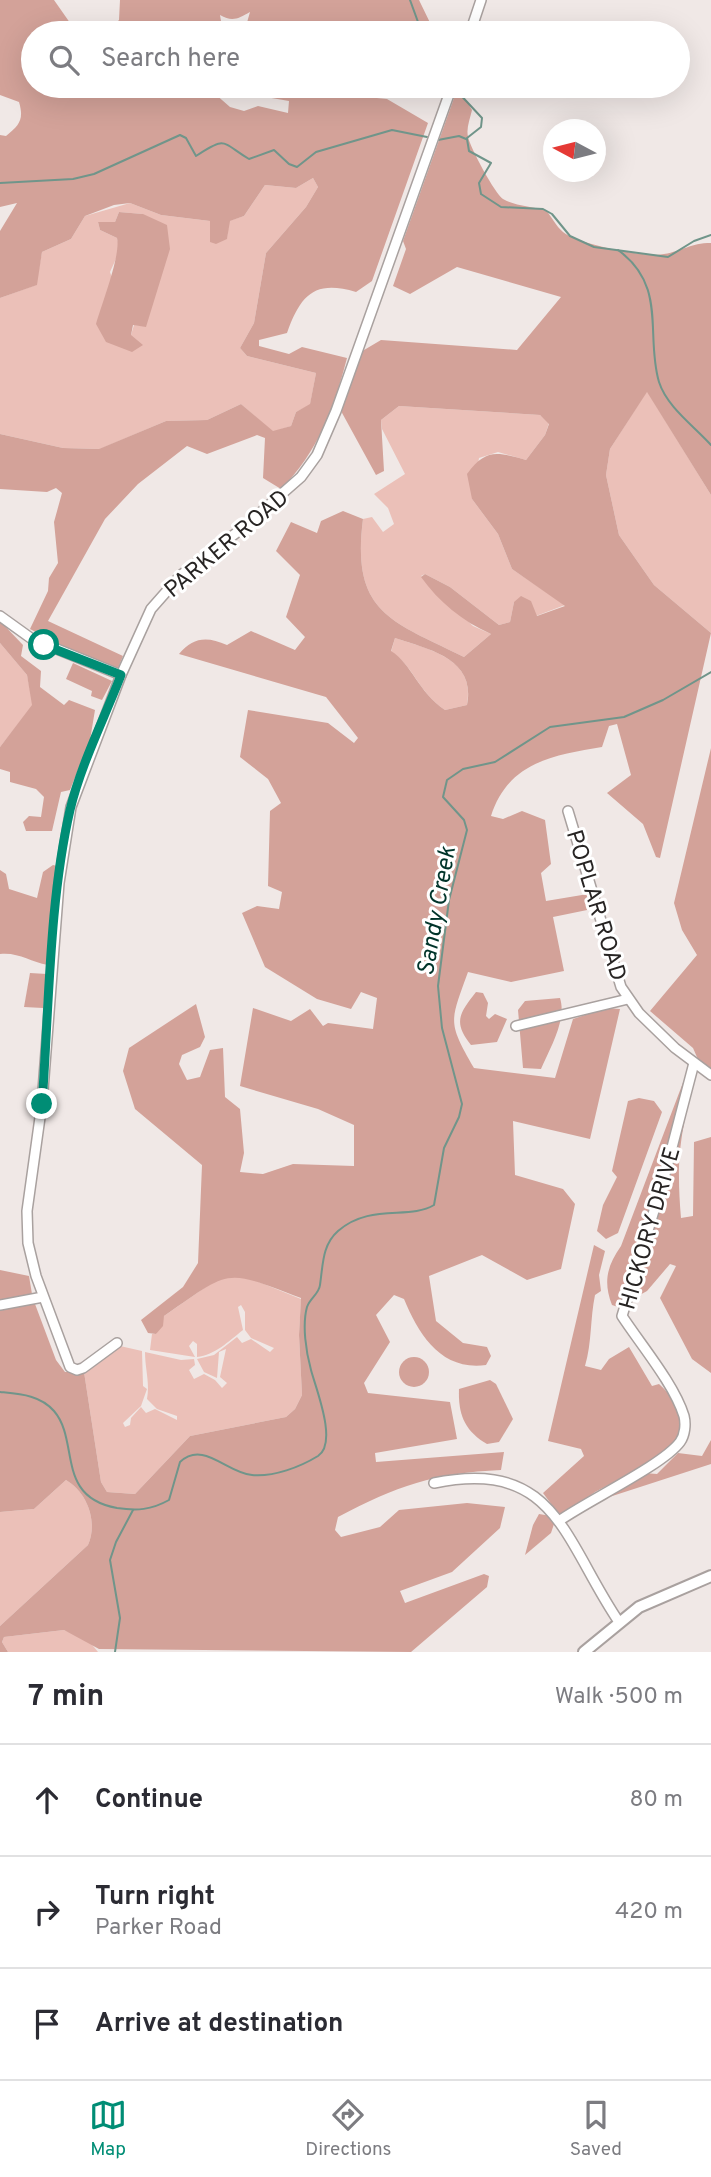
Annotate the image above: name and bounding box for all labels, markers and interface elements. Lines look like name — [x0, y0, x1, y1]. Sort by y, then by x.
search box — [21, 21, 690, 98]
icon: search — [45, 41, 83, 79]
text: Search here — [101, 43, 240, 76]
north arrow — [543, 119, 606, 182]
street label: PARKER ROAD — [159, 484, 296, 605]
route start — [28, 629, 59, 660]
street label: POPLAR ROAD — [558, 827, 631, 985]
water label: Sandy Creek — [412, 844, 464, 978]
route end — [26, 1088, 57, 1119]
street label: HICKORY DRIVE — [614, 1144, 688, 1313]
text: 7 min — [28, 1679, 104, 1716]
text: Walk · 500 m — [555, 1683, 683, 1712]
icon: ahead — [28, 1781, 66, 1819]
text: Continue — [95, 1784, 203, 1817]
text: 80 m — [630, 1786, 683, 1815]
text: Turn right — [95, 1881, 215, 1914]
icon: right — [28, 1893, 66, 1931]
text: 420 m — [615, 1898, 683, 1927]
text: Parker Road — [95, 1914, 222, 1943]
icon: arrive — [28, 2005, 66, 2043]
text: Arrive at destination — [95, 2008, 343, 2041]
tab: Map — [89, 2096, 127, 2162]
tab: Directions — [305, 2096, 392, 2162]
tab: Saved — [570, 2096, 622, 2162]

